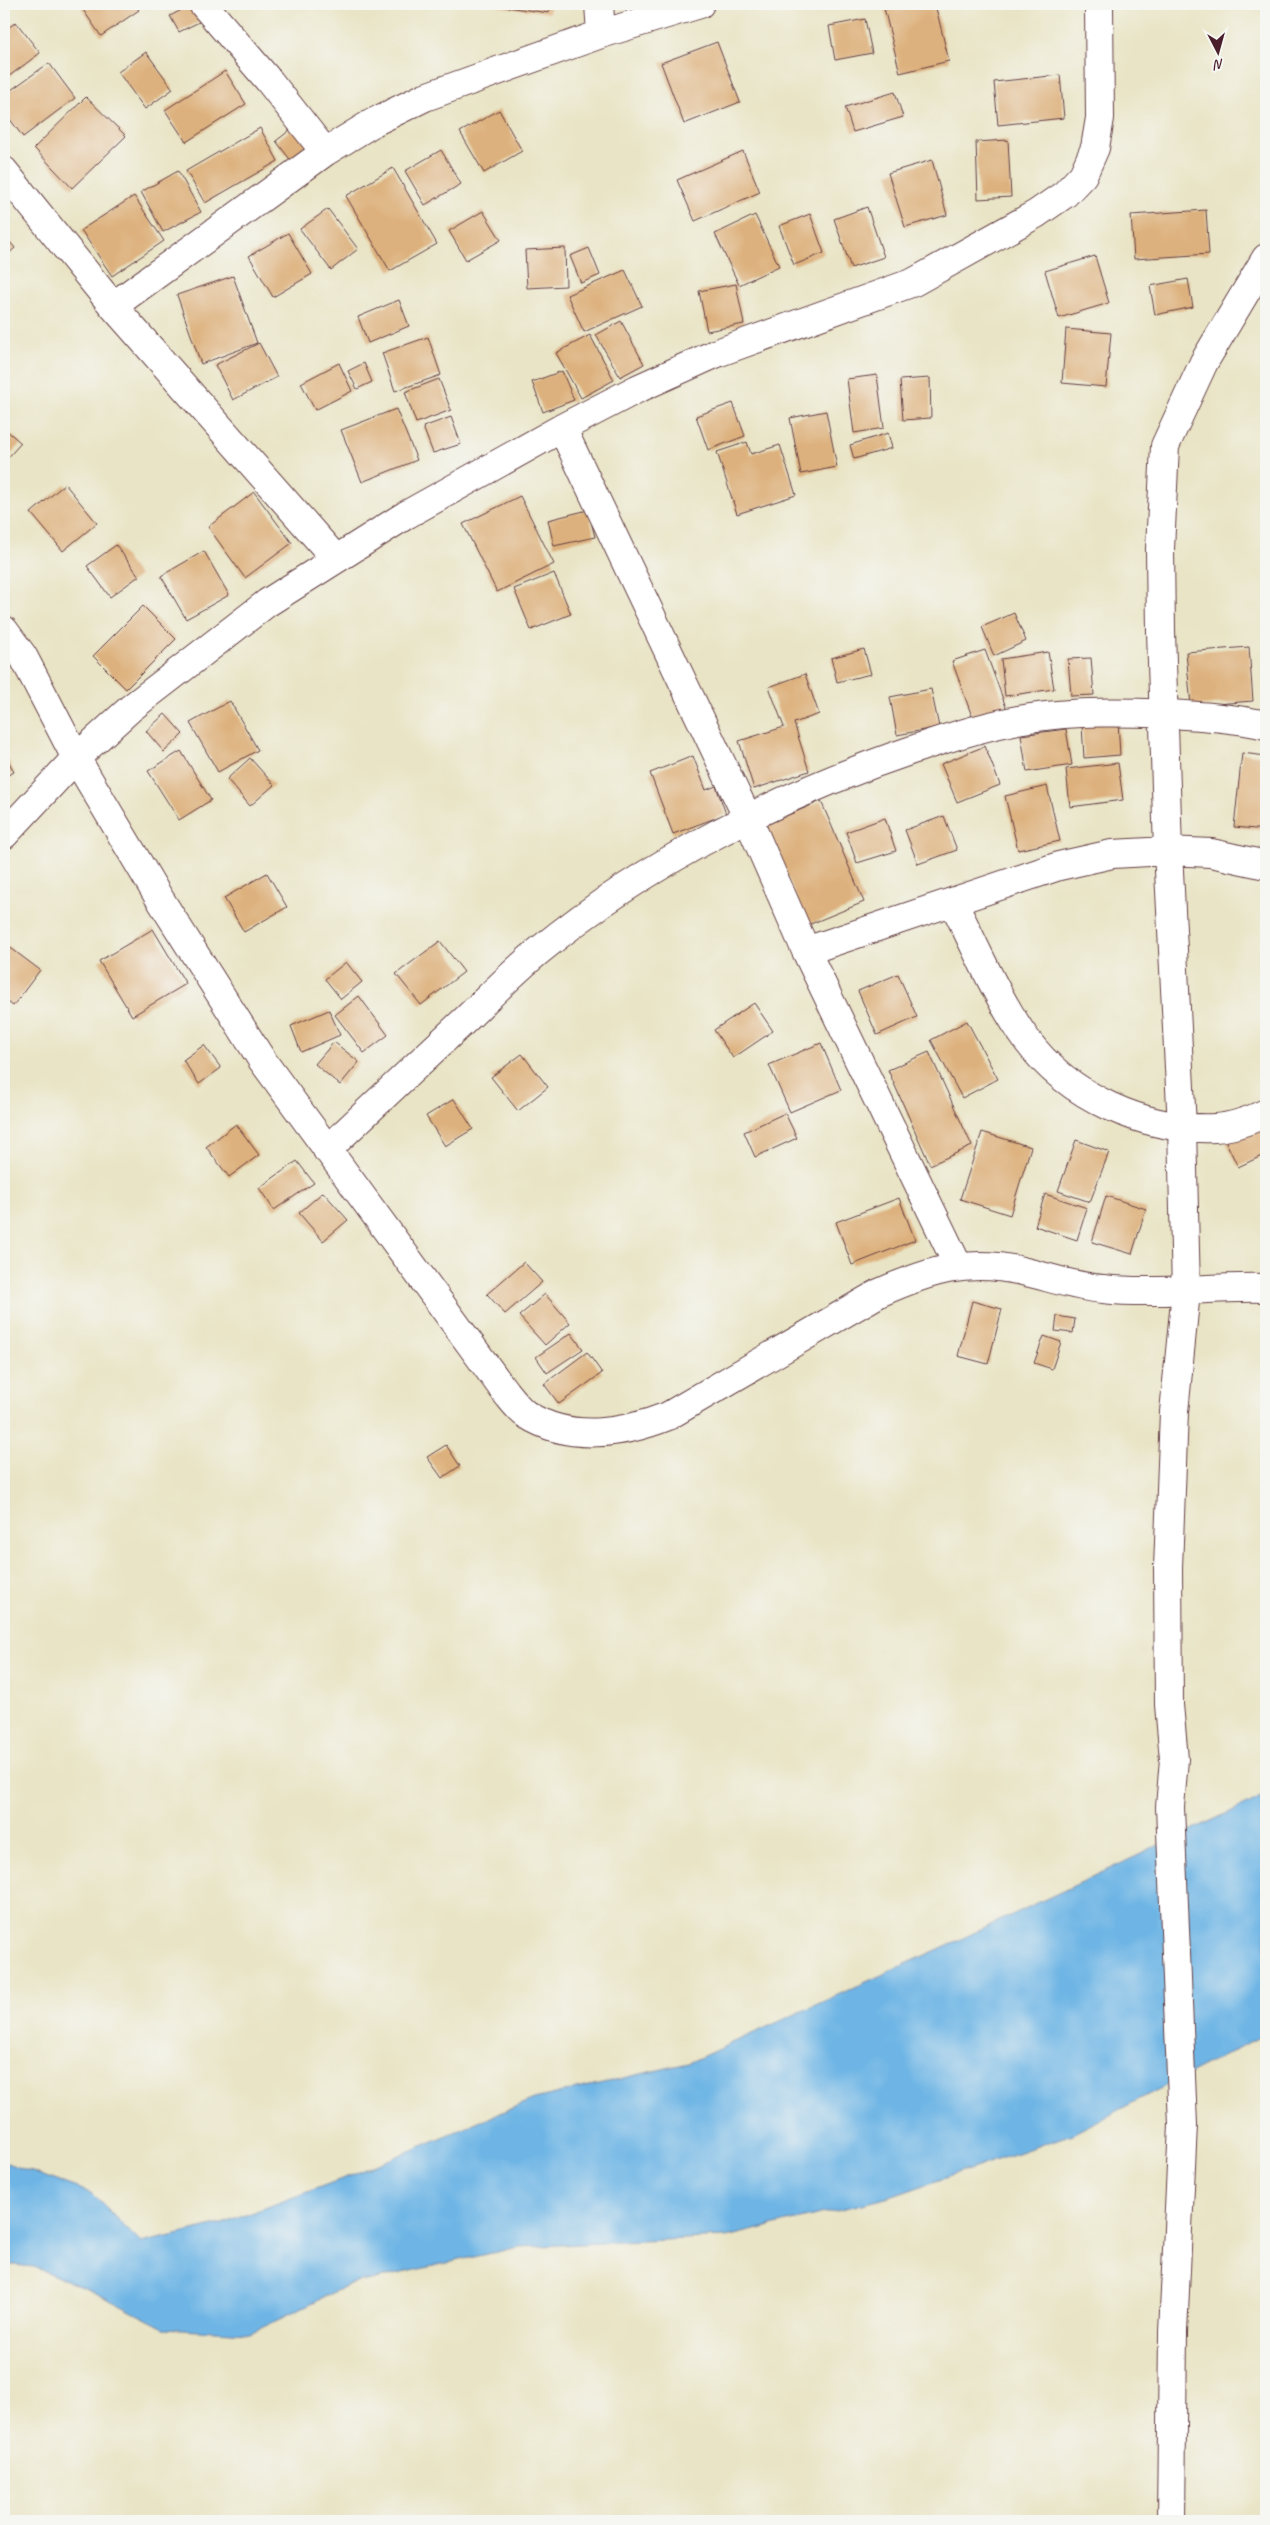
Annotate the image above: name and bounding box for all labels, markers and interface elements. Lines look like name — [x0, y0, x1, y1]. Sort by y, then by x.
north arrow — [1192, 28, 1242, 78]
text: N — [1212, 56, 1225, 74]

